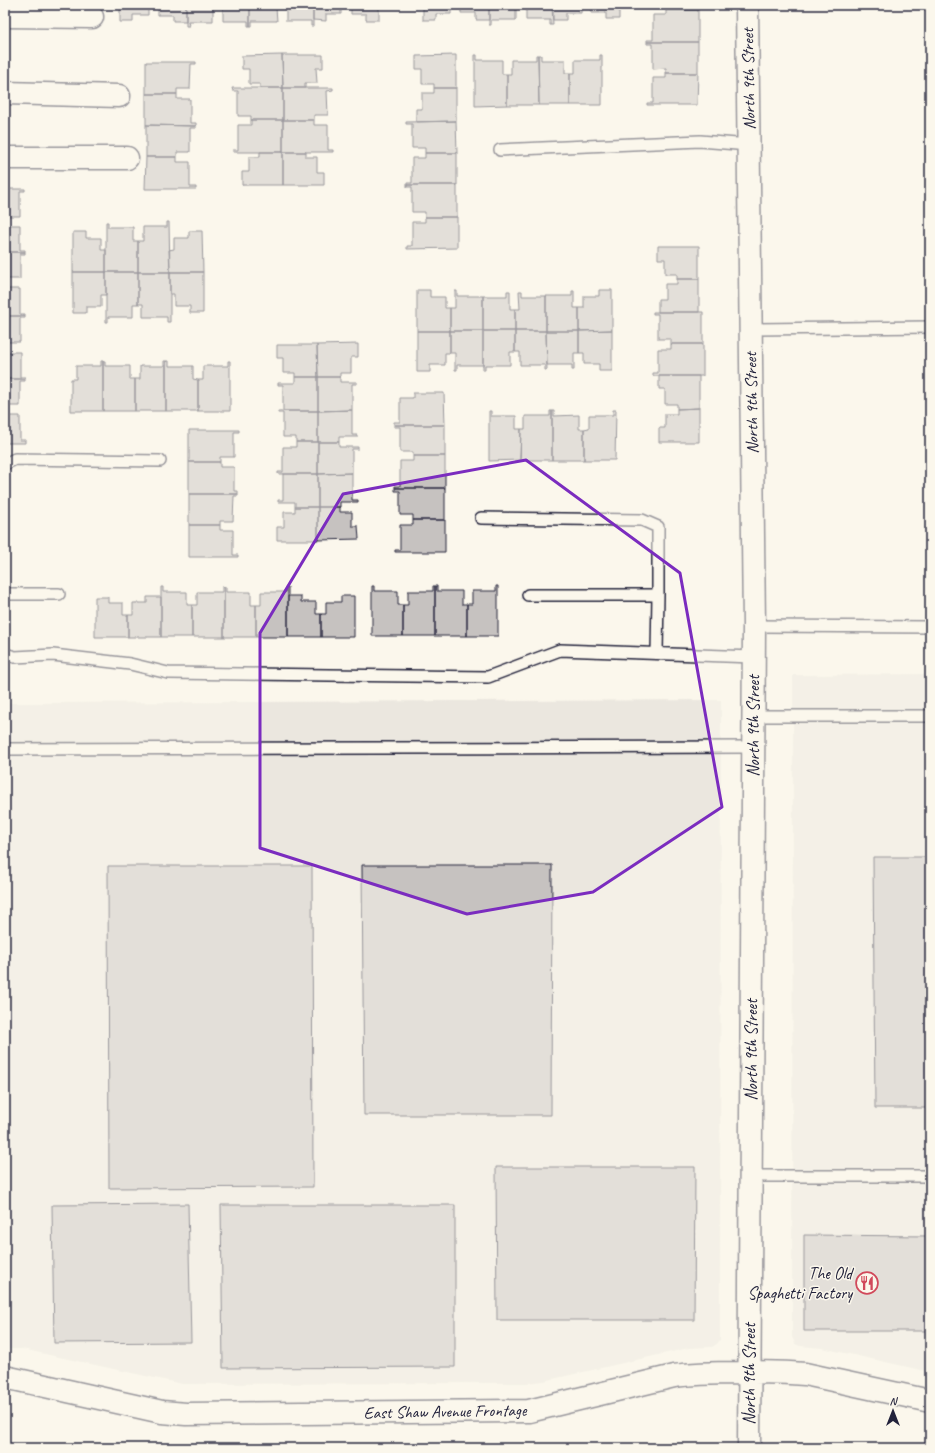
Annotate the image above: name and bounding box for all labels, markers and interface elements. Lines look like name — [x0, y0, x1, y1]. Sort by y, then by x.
street label: North 9th Street — [737, 26, 760, 130]
street label: North 9th Street — [740, 350, 763, 454]
street label: North 9th Street — [743, 673, 764, 777]
street label: North 9th Street — [741, 997, 762, 1101]
place label: The Old Spaghetti Factory — [748, 1263, 854, 1304]
restaurant icon: The Old Spaghetti Factory — [854, 1270, 880, 1296]
street label: North 9th Street — [739, 1321, 760, 1425]
north arrow — [873, 1391, 913, 1431]
text: N — [890, 1394, 899, 1408]
street label: East Shaw Avenue Frontage — [363, 1400, 528, 1423]

